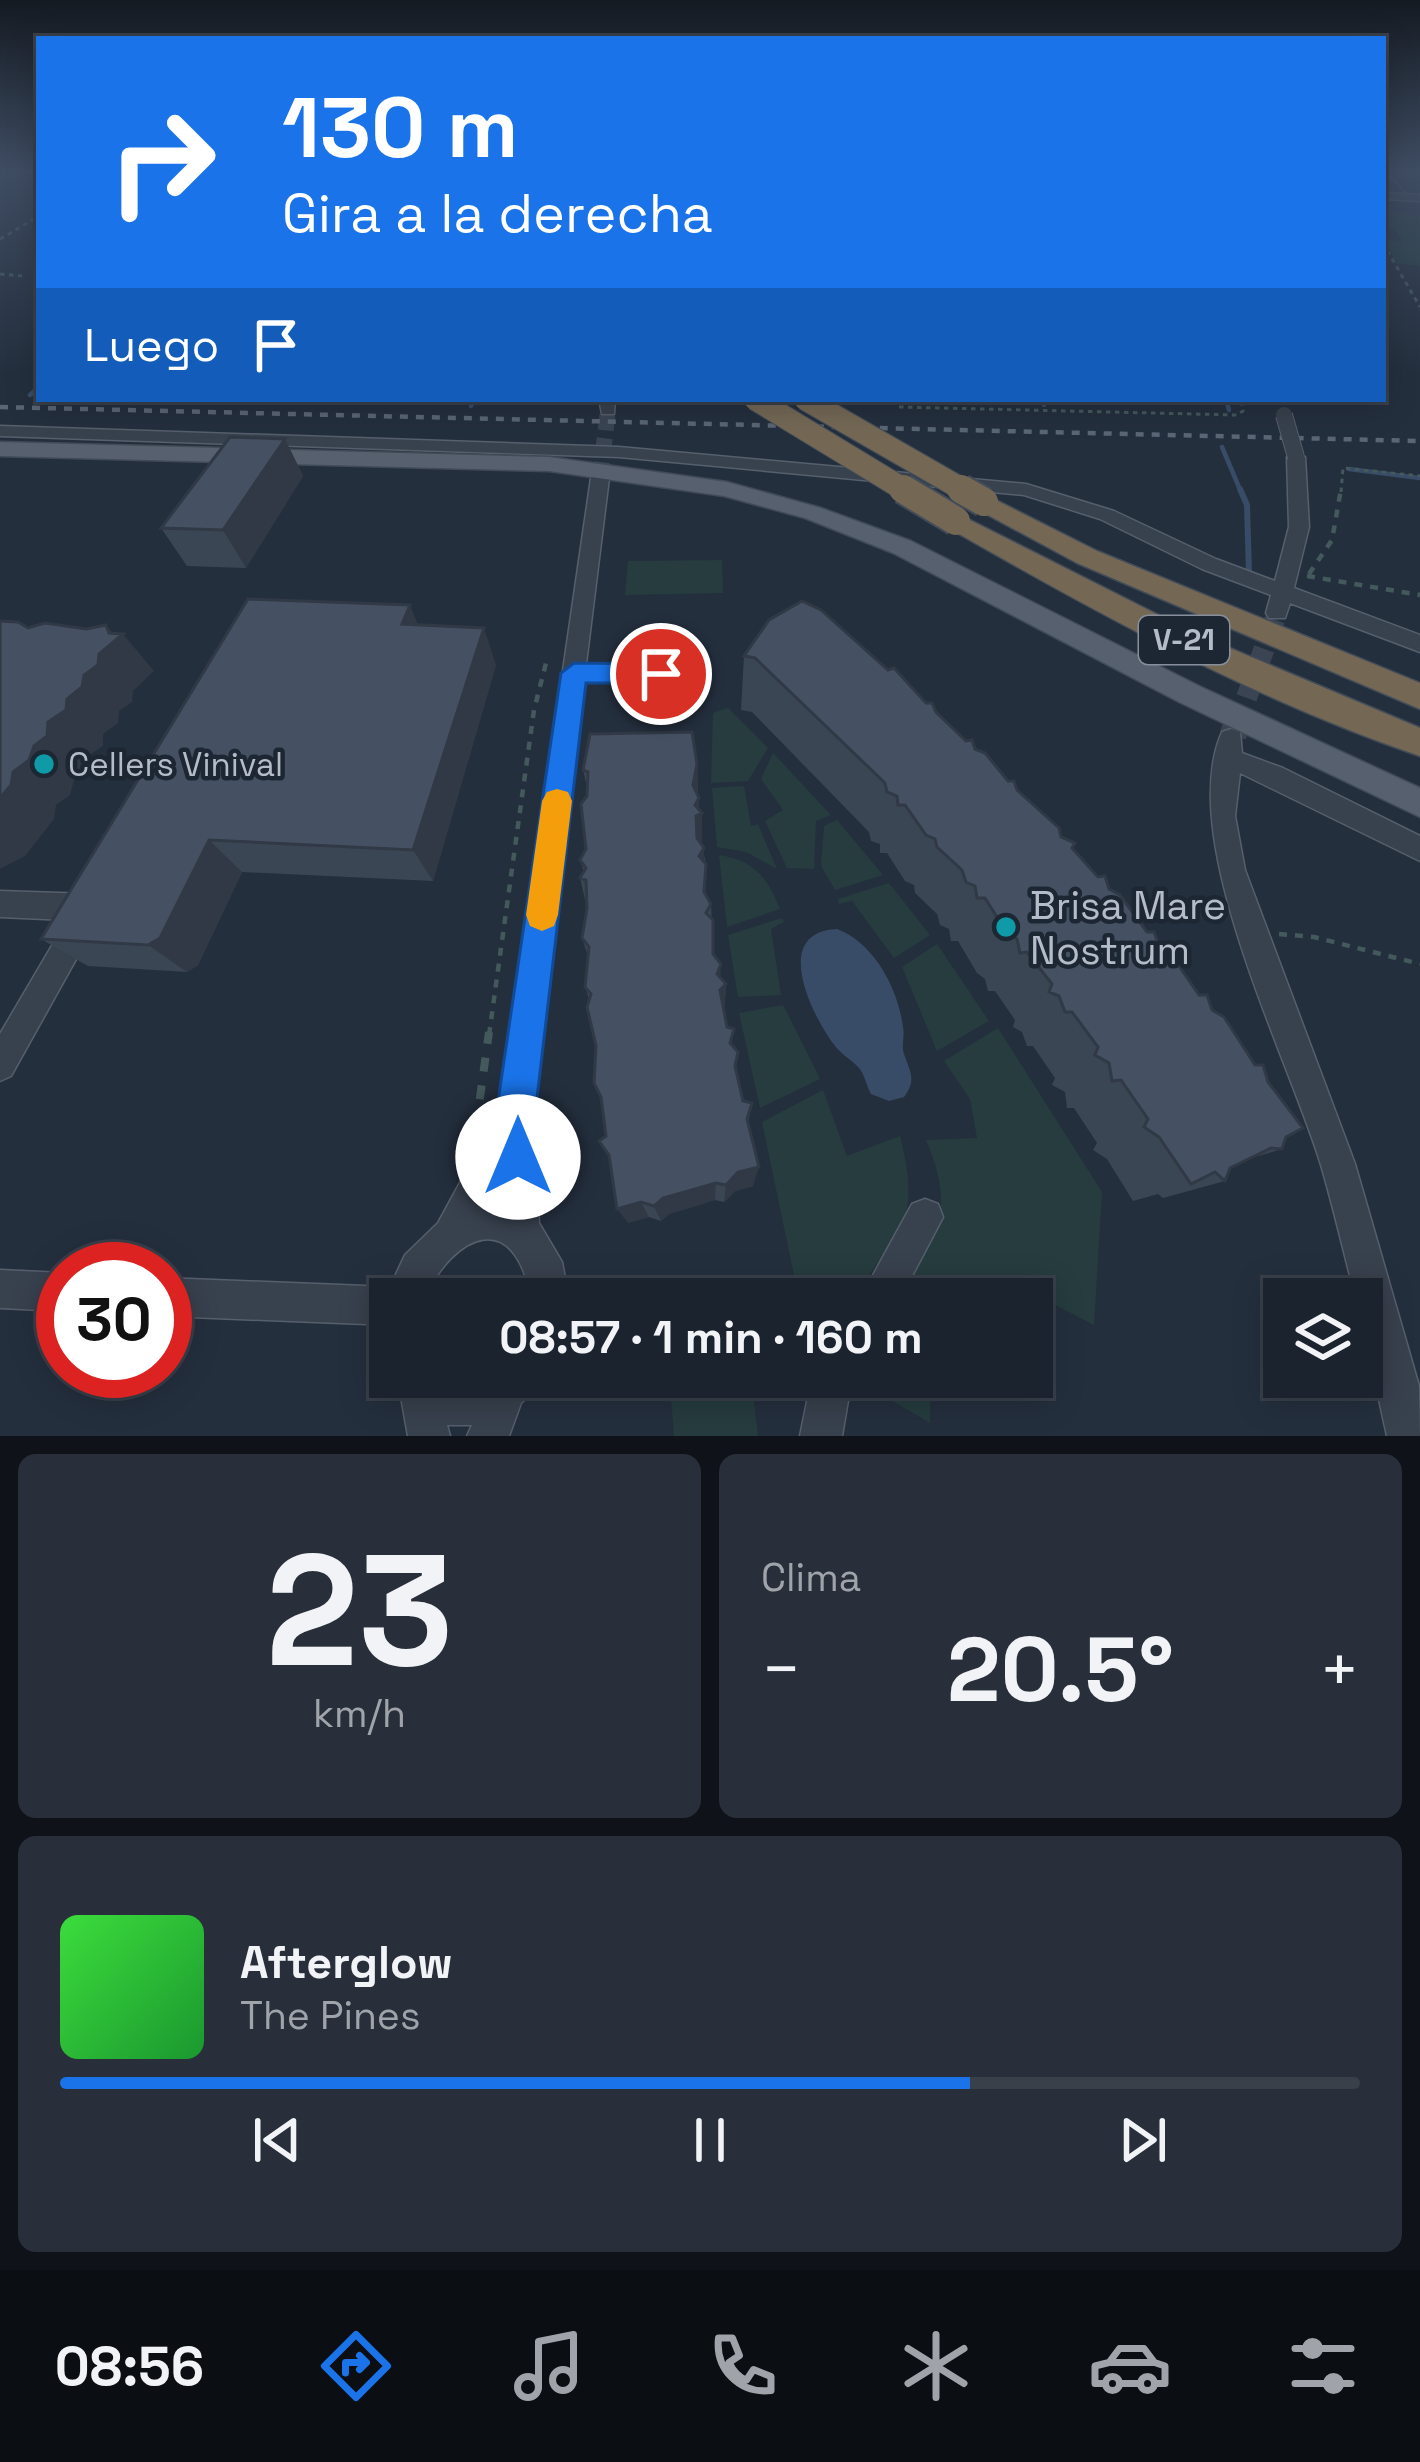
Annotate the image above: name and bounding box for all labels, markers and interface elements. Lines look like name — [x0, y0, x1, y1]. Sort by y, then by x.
text: 130 m — [282, 74, 519, 182]
icon: right — [84, 84, 240, 240]
text: Gira a la derecha — [282, 179, 713, 248]
icon: arrive — [243, 312, 309, 378]
text: Luego — [84, 317, 219, 374]
road number: V-21 — [1139, 616, 1229, 664]
pin — [610, 623, 712, 725]
icon: arrive — [628, 641, 694, 707]
place label: Cellers Vinival — [68, 744, 283, 786]
marker: Cellers Vinival — [31, 751, 57, 777]
place label: Brisa Mare Nostrum — [1030, 881, 1226, 975]
marker: Brisa Mare Nostrum — [993, 914, 1019, 940]
position arrow — [455, 1094, 581, 1220]
speed limit sign: 30 — [36, 1242, 192, 1398]
map controls — [1263, 1278, 1383, 1398]
button: layers — [1263, 1278, 1383, 1398]
text: 08:57 · 1 min · 160 m — [499, 1309, 923, 1366]
text: 23 — [266, 1511, 453, 1711]
text: Clima — [761, 1553, 861, 1602]
text: 20.5° — [947, 1612, 1174, 1727]
text: − — [761, 1627, 802, 1711]
text: + — [1319, 1627, 1360, 1711]
text: km/h — [313, 1689, 406, 1738]
text: Afterglow — [240, 1934, 453, 1991]
text: The Pines — [240, 1991, 421, 2040]
icon: previous — [244, 2107, 310, 2173]
icon: pause — [677, 2107, 743, 2173]
icon: next — [1110, 2107, 1176, 2173]
icon: directions — [314, 2324, 398, 2408]
icon: music — [507, 2324, 591, 2408]
icon: phone — [701, 2324, 785, 2408]
icon: climate — [894, 2324, 978, 2408]
icon: car — [1088, 2324, 1172, 2408]
icon: filters — [1281, 2324, 1365, 2408]
text: 08:56 — [55, 2332, 204, 2401]

